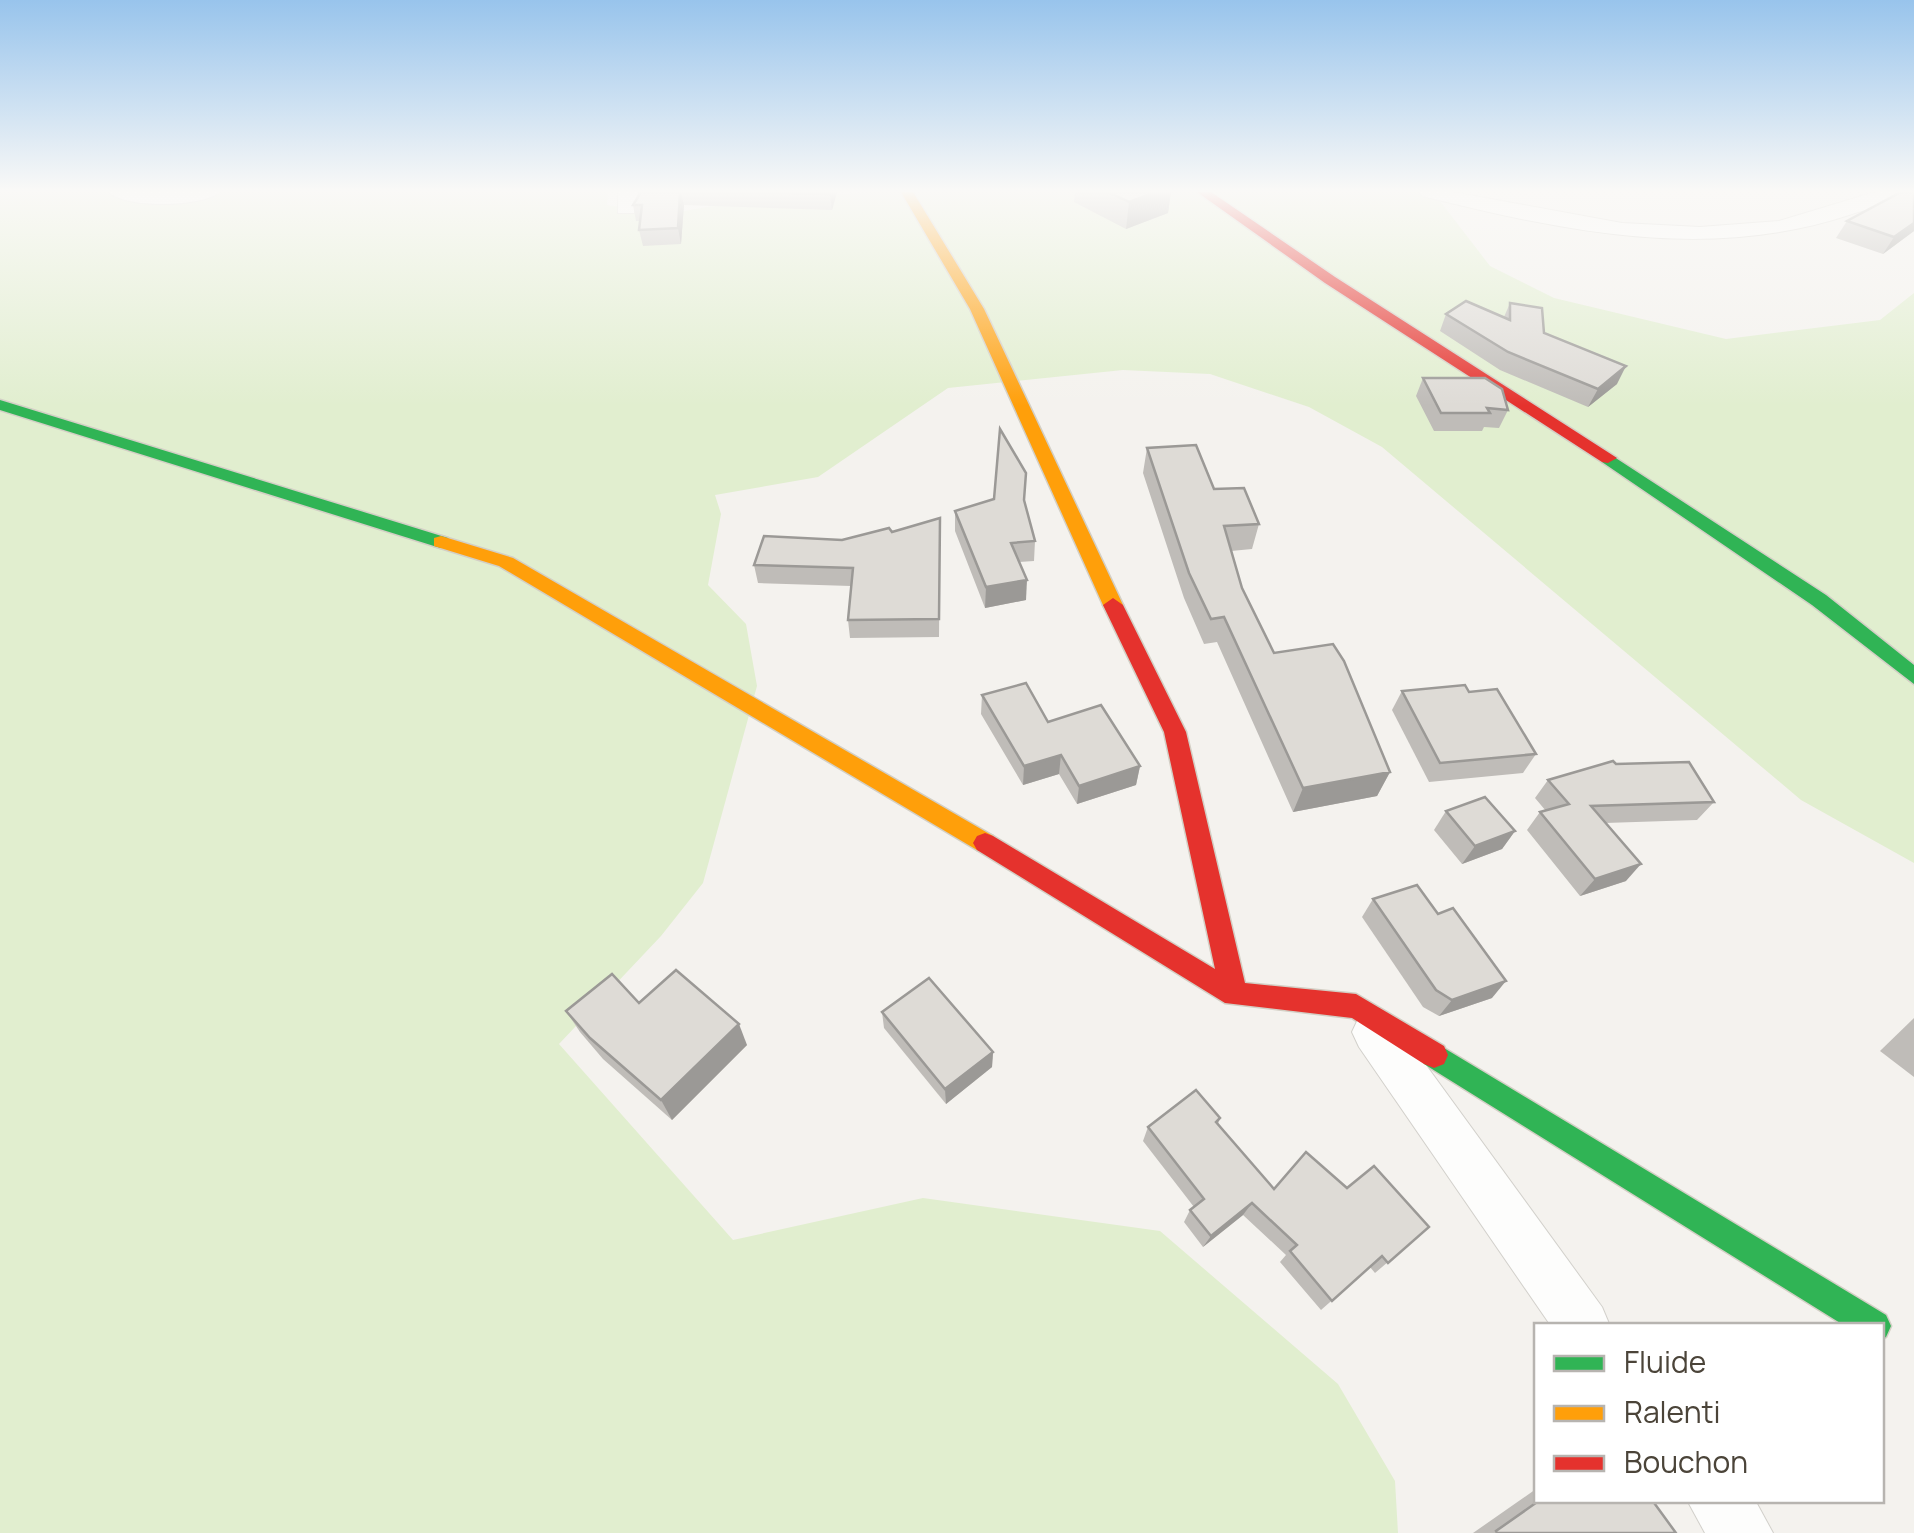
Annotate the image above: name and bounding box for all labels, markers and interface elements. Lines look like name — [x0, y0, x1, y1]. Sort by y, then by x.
legend — [1534, 1323, 1884, 1503]
text: Fluide — [1624, 1341, 1706, 1382]
text: Ralenti — [1624, 1391, 1721, 1432]
text: Bouchon — [1624, 1441, 1748, 1482]

